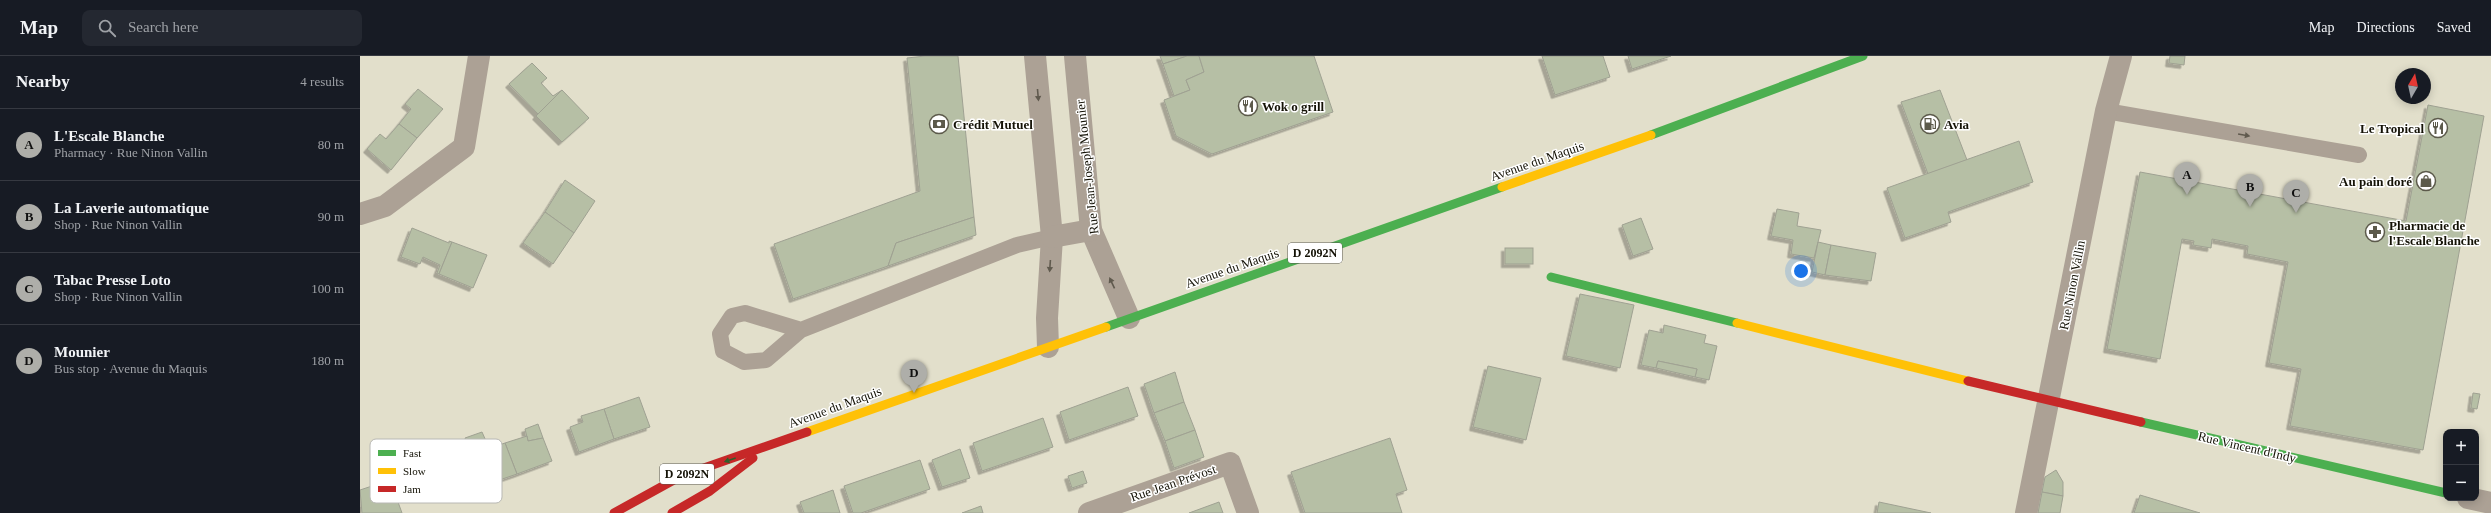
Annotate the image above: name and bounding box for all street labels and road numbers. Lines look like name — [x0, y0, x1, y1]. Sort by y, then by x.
street label: Rue Jean-Joseph Mounier — [1072, 98, 1102, 235]
street label: Avenue du Maquis — [1488, 138, 1586, 184]
street label: Rue Ninon Vallin — [2056, 239, 2088, 331]
road number: D 2092N — [1288, 243, 1342, 263]
street label: Avenue du Maquis — [1183, 245, 1281, 291]
street label: Avenue du Maquis — [786, 383, 884, 431]
street label: Rue Vincent d'Indy — [2196, 428, 2298, 466]
street label: Rue Jean Prévost — [1128, 461, 1218, 505]
road number: D 2092N — [660, 464, 714, 484]

